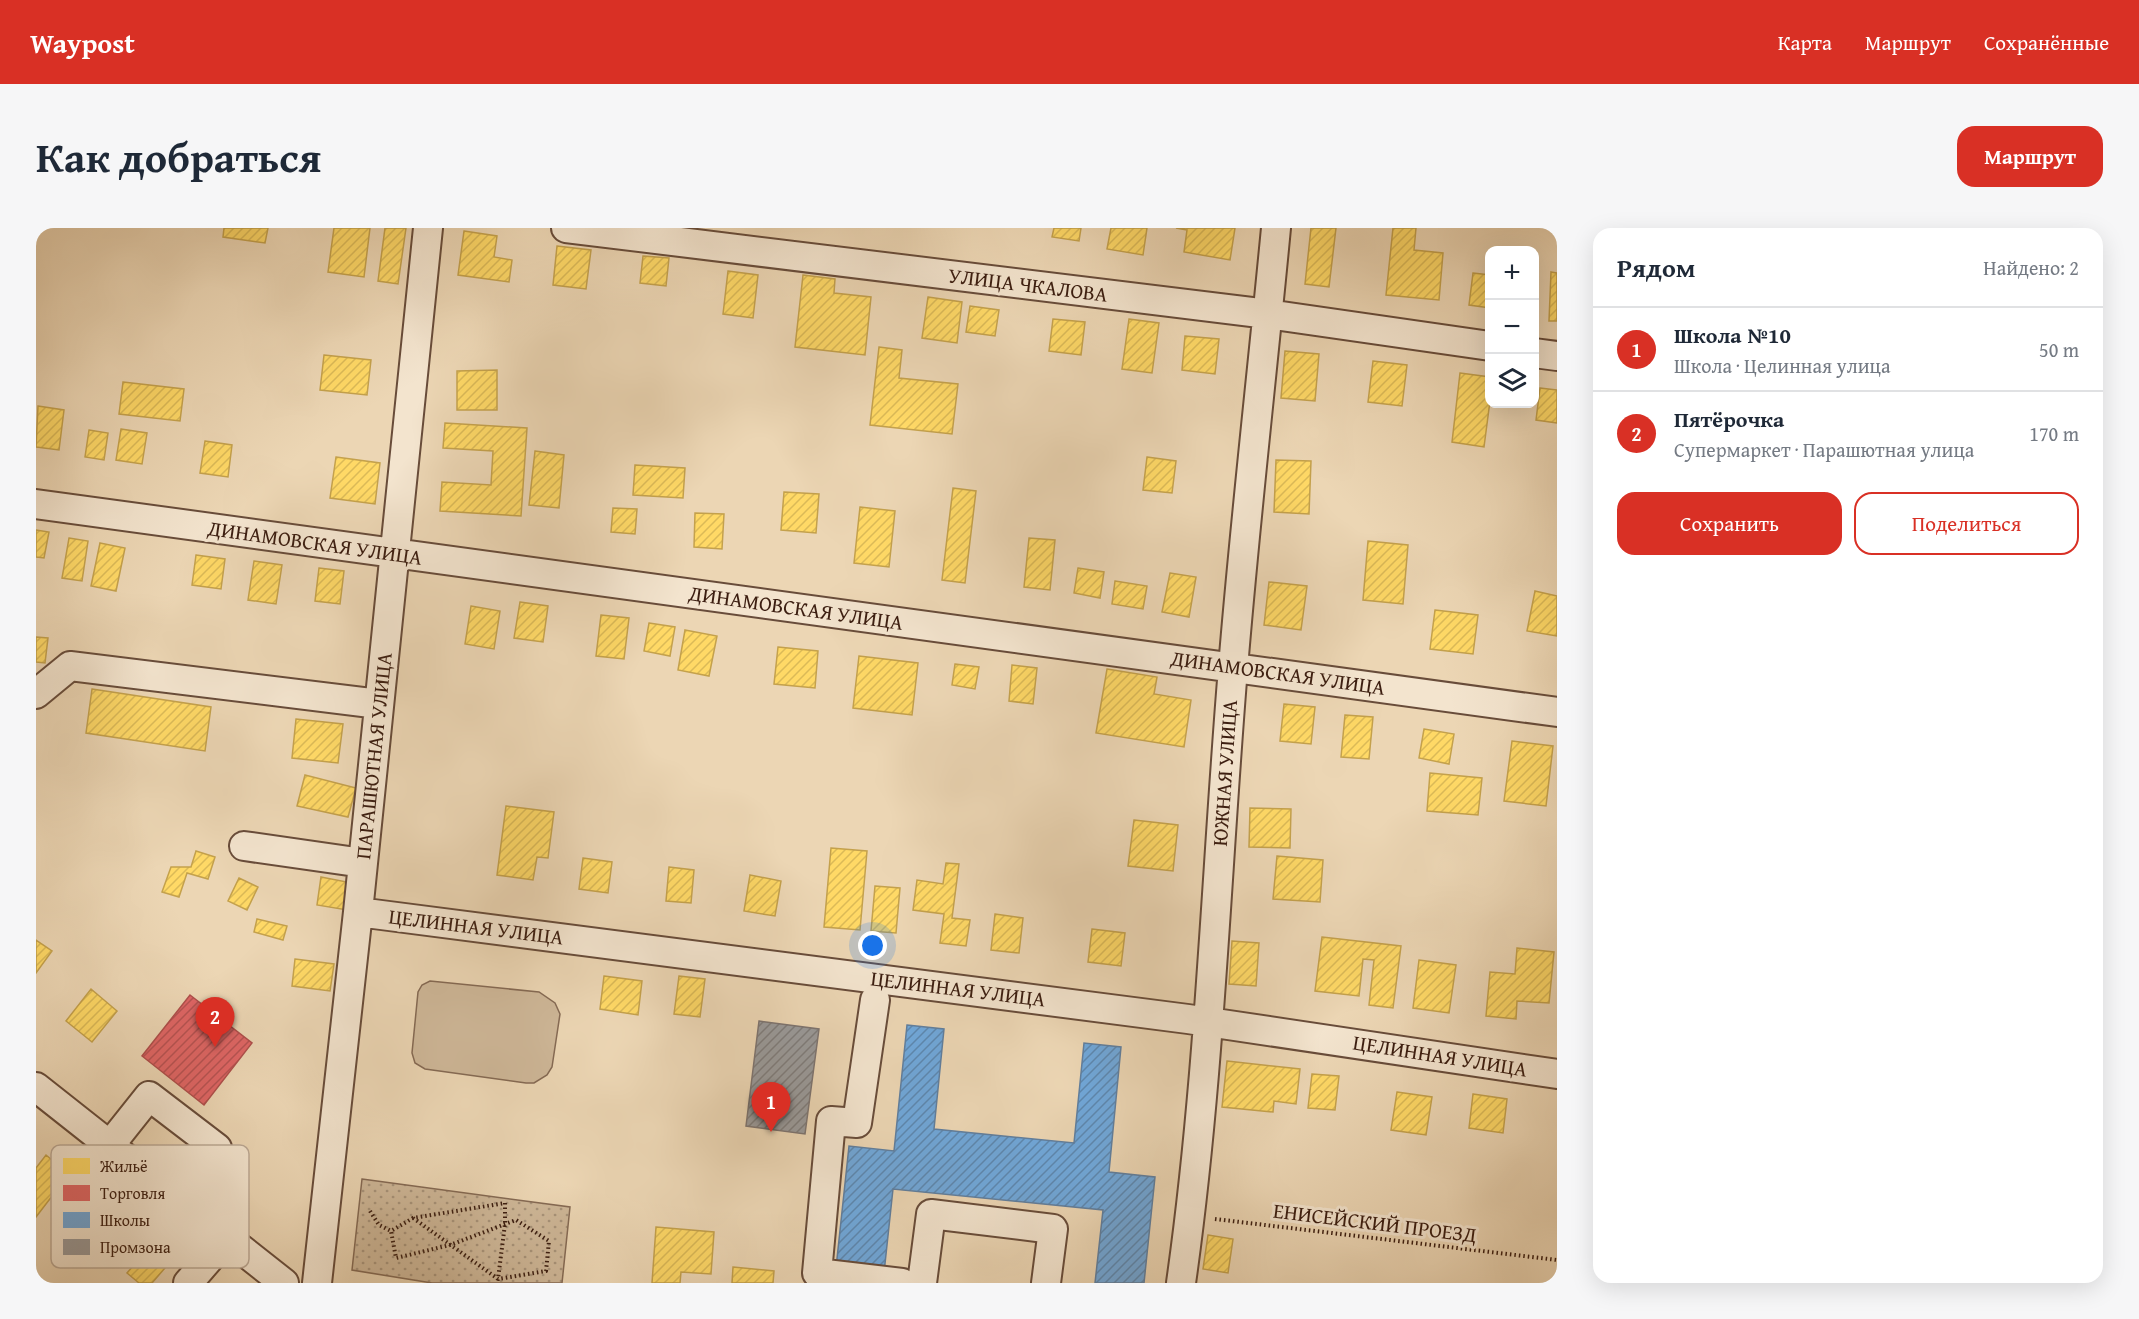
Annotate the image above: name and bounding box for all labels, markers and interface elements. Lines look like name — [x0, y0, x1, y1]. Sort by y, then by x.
text: Waypost — [30, 22, 135, 63]
text: Карта — [1778, 27, 1832, 58]
text: Маршрут — [1865, 27, 1951, 58]
text: Сохранённые — [1984, 27, 2109, 58]
text: Как добраться — [36, 126, 321, 187]
button: Маршрут — [1957, 126, 2103, 187]
map controls — [1485, 246, 1539, 408]
button: + — [1485, 246, 1539, 300]
text: Рядом — [1617, 248, 1695, 287]
text: Найдено: 2 — [1983, 253, 2079, 282]
street label: УЛИЦА ЧКАЛОВА — [947, 259, 1110, 310]
button: − — [1485, 300, 1539, 354]
text: Школа №10 — [1674, 319, 1791, 351]
text: 1 — [1631, 335, 1642, 364]
text: 50 m — [2039, 335, 2079, 364]
text: Школа · Целинная улица — [1674, 351, 1890, 380]
button: layers — [1485, 354, 1539, 408]
text: Пятёрочка — [1674, 403, 1784, 435]
text: 2 — [1631, 419, 1642, 448]
text: 170 m — [2029, 419, 2079, 448]
text: Супермаркет · Парашютная улица — [1674, 435, 1974, 464]
button: Сохранить — [1617, 492, 1842, 555]
button: Поделиться — [1854, 492, 2079, 555]
street label: ДИНАМОВСКАЯ УЛИЦА — [205, 512, 424, 573]
street label: ДИНАМОВСКАЯ УЛИЦА — [686, 577, 905, 638]
street label: ДИНАМОВСКАЯ УЛИЦА — [1168, 642, 1387, 703]
street label: ПАРАШЮТНАЯ УЛИЦА — [347, 651, 400, 861]
street label: ЮЖНАЯ УЛИЦА — [1204, 698, 1245, 847]
street label: ЦЕЛИННАЯ УЛИЦА — [387, 900, 565, 953]
your location — [858, 931, 887, 960]
street label: ЦЕЛИННАЯ УЛИЦА — [869, 962, 1047, 1015]
pin: 2 — [196, 998, 234, 1047]
street label: ЦЕЛИННАЯ УЛИЦА — [1351, 1026, 1530, 1085]
pin: 1 — [752, 1082, 790, 1132]
legend — [51, 1145, 249, 1268]
text: Жильё — [99, 1154, 148, 1178]
text: Торговля — [100, 1181, 165, 1205]
street label: ЕНИСЕЙСКИЙ ПРОЕЗД — [1272, 1195, 1478, 1250]
text: Школы — [100, 1208, 150, 1232]
text: Промзона — [100, 1235, 171, 1259]

